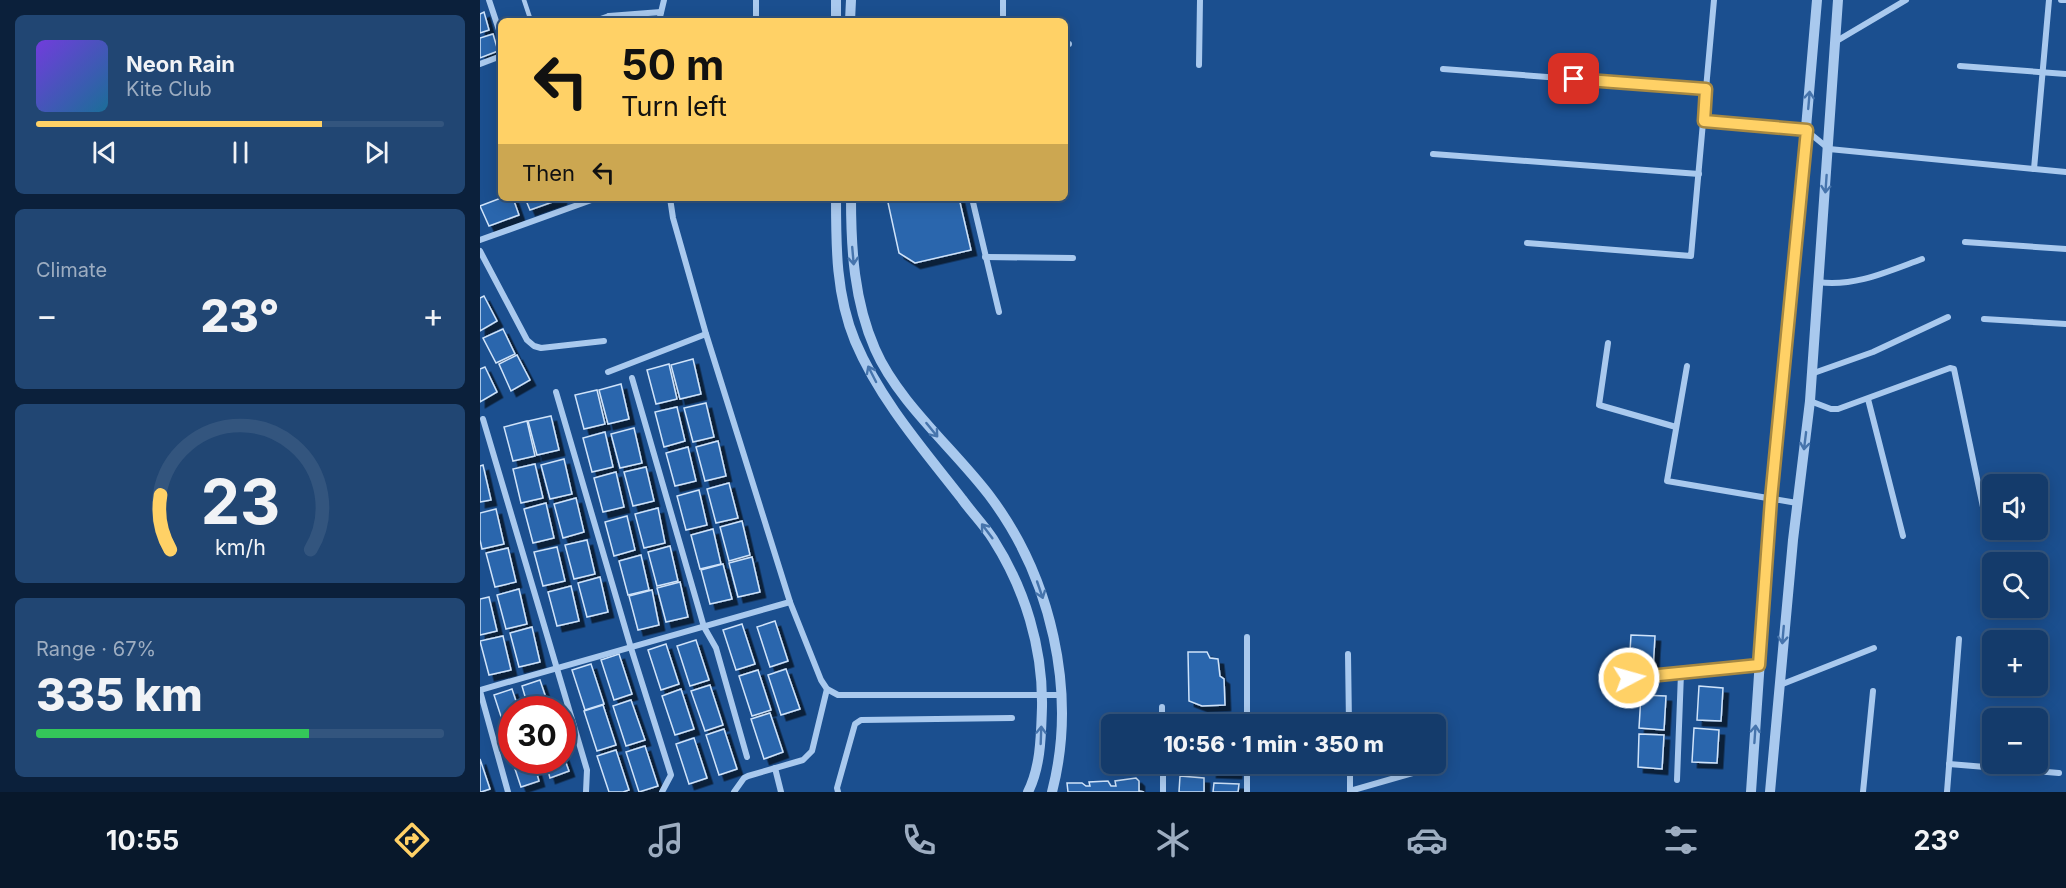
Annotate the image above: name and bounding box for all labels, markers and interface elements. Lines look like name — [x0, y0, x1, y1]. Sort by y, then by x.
text: 50 m — [621, 39, 724, 90]
icon: left — [522, 42, 600, 120]
text: Neon Rain — [126, 51, 235, 77]
pin — [1548, 53, 1599, 104]
icon: arrive — [1557, 62, 1590, 95]
text: Kite Club — [126, 77, 212, 101]
text: Turn left — [621, 90, 727, 123]
one-way arrow — [1804, 91, 1815, 111]
icon: previous — [88, 136, 121, 169]
icon: pause — [224, 136, 257, 169]
icon: next — [360, 136, 393, 169]
icon: left — [587, 156, 620, 189]
text: Then — [522, 160, 575, 186]
one-way arrow — [1820, 174, 1831, 194]
one-way arrow — [848, 246, 859, 266]
text: Climate — [36, 258, 107, 282]
text: 23° — [201, 288, 279, 343]
text: − — [36, 295, 58, 335]
text: + — [422, 295, 444, 335]
one-way arrow — [866, 366, 878, 383]
one-way arrow — [926, 422, 939, 438]
one-way arrow — [1799, 431, 1810, 451]
text: 23 — [200, 464, 280, 539]
map controls — [1982, 474, 2048, 774]
button: sound — [1982, 474, 2048, 540]
one-way arrow — [980, 524, 993, 540]
text: km/h — [215, 535, 265, 561]
button: search — [1982, 552, 2048, 618]
one-way arrow — [1035, 580, 1046, 599]
one-way arrow — [1777, 625, 1788, 644]
button: + — [1982, 630, 2048, 696]
text: Range · 67% — [36, 637, 156, 661]
position arrow — [1597, 646, 1661, 710]
text: 335 km — [36, 667, 203, 722]
speed limit sign: 30 — [498, 696, 576, 774]
button: − — [1982, 708, 2048, 774]
one-way arrow — [1750, 724, 1761, 744]
one-way arrow — [1035, 726, 1047, 746]
text: 10:56 · 1 min · 350 m — [1163, 731, 1384, 757]
icon: directions — [391, 819, 433, 861]
icon: music — [645, 819, 687, 861]
icon: phone — [898, 819, 940, 861]
icon: climate — [1152, 819, 1194, 861]
icon: car — [1406, 819, 1448, 861]
icon: filters — [1660, 819, 1702, 861]
text: 10:55 — [106, 824, 179, 857]
text: 23° — [1913, 824, 1960, 857]

